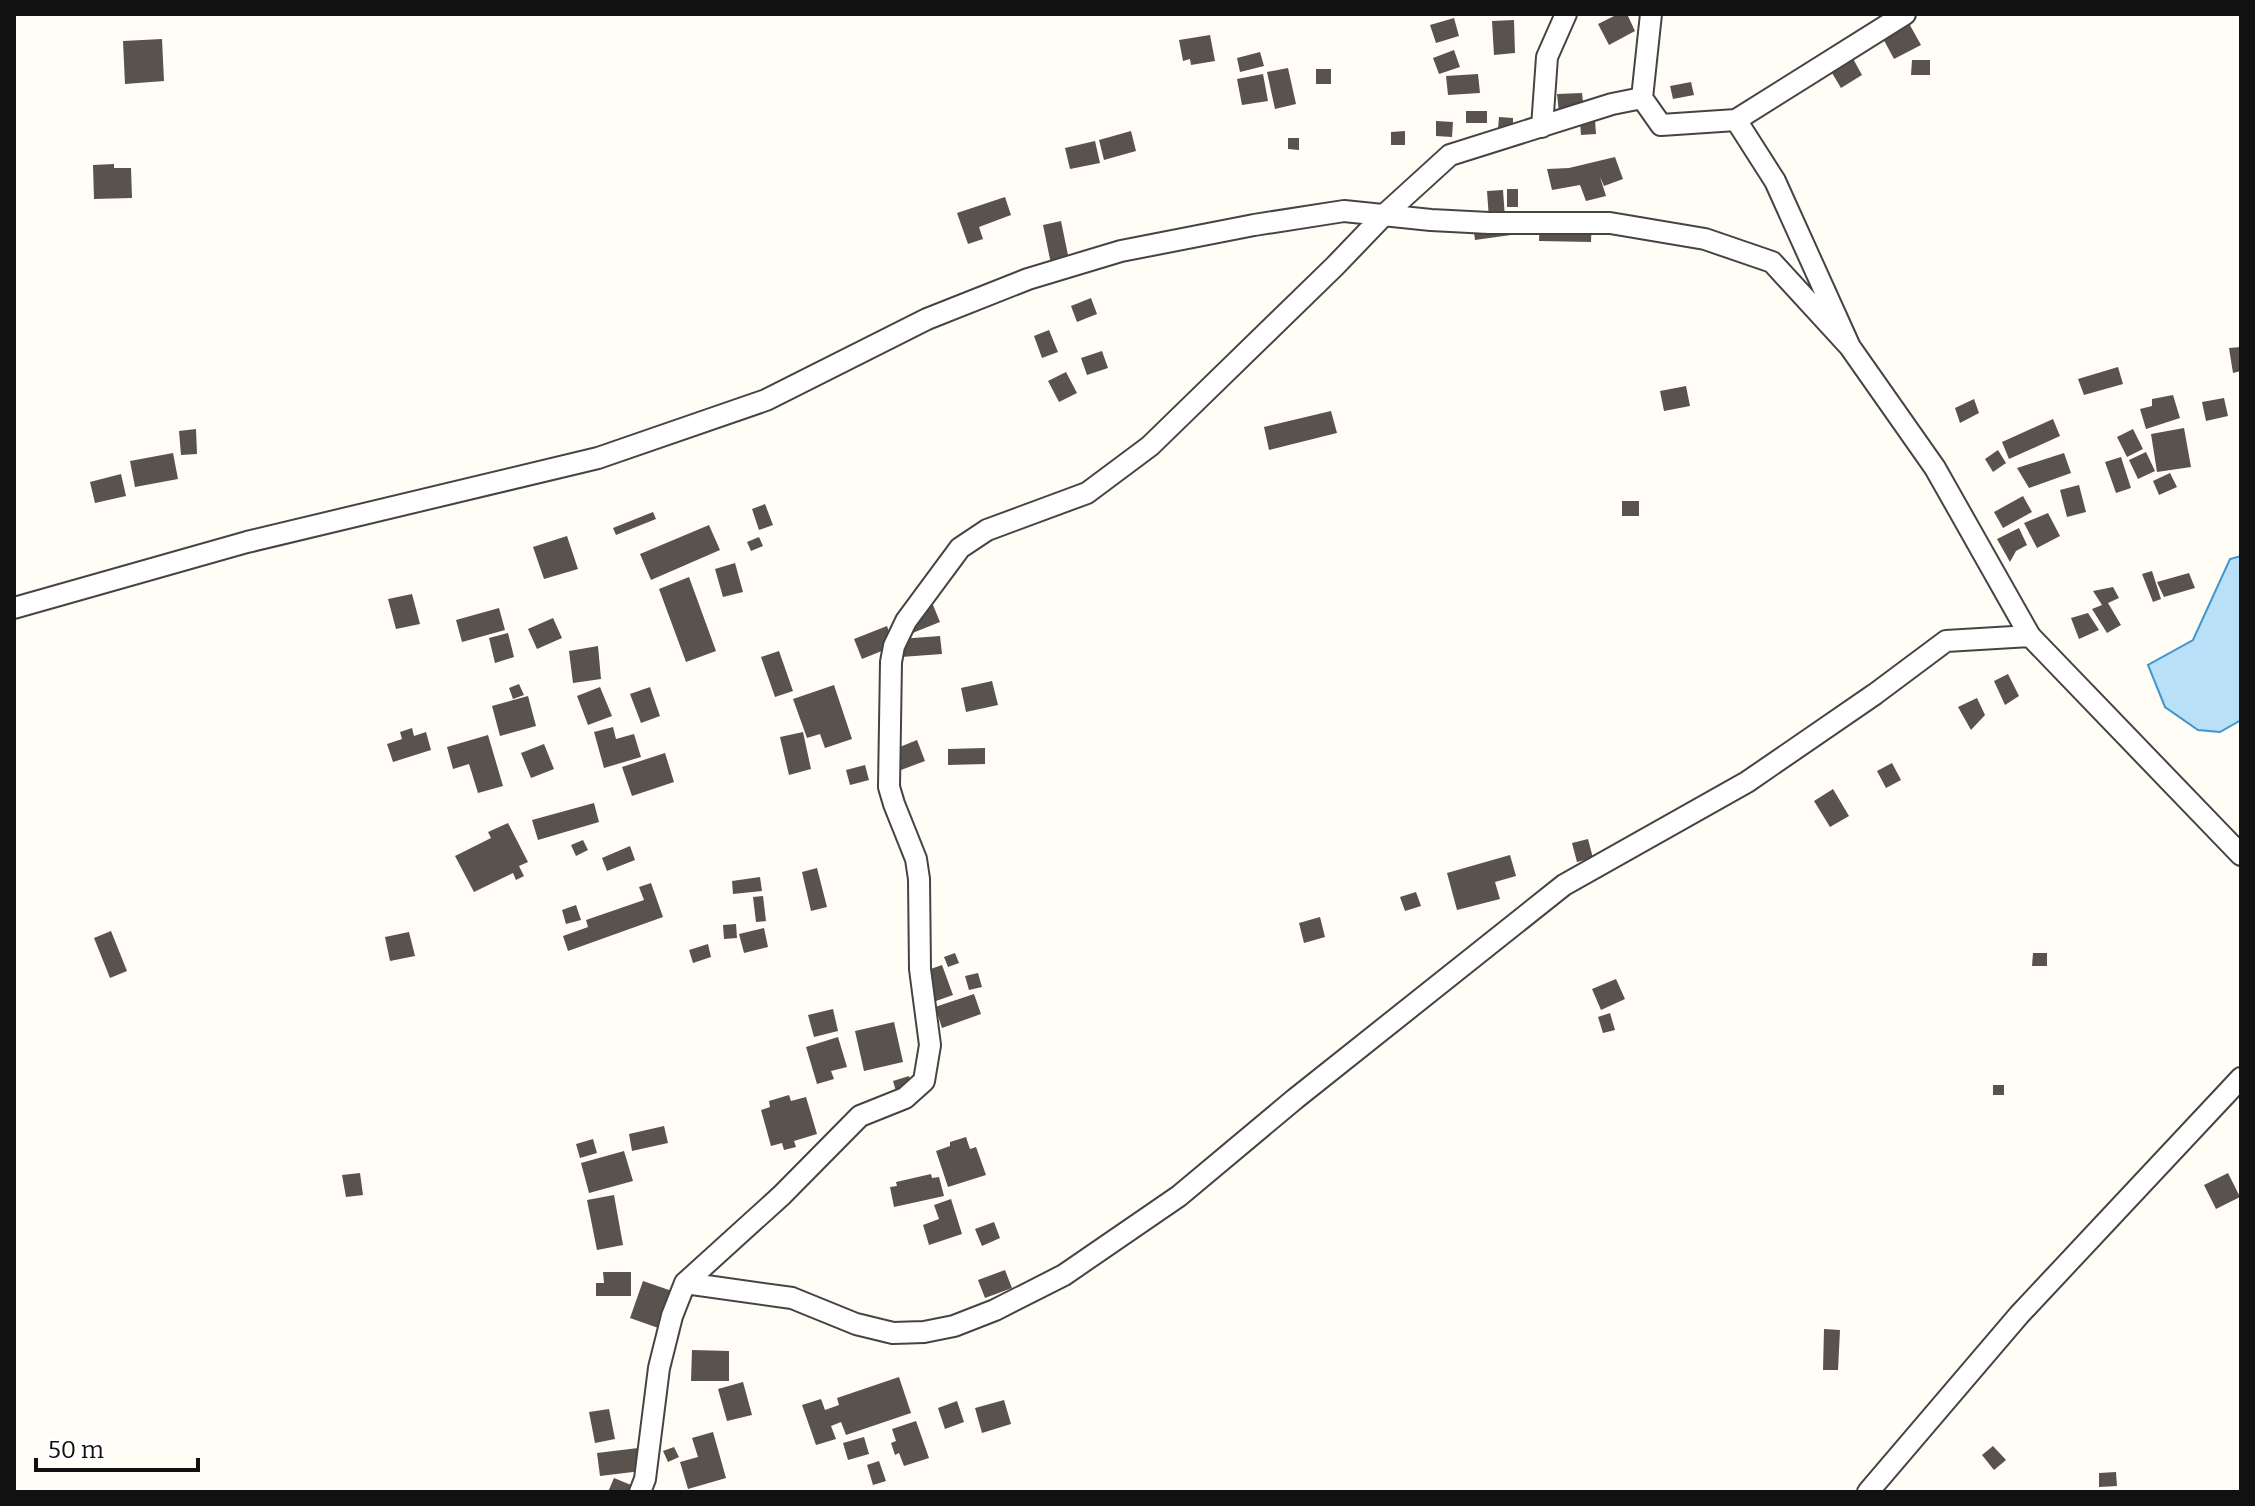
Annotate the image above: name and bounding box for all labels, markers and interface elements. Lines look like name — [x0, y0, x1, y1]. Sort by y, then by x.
scale bar — [36, 1422, 198, 1472]
text: 50 m — [48, 1436, 104, 1464]

